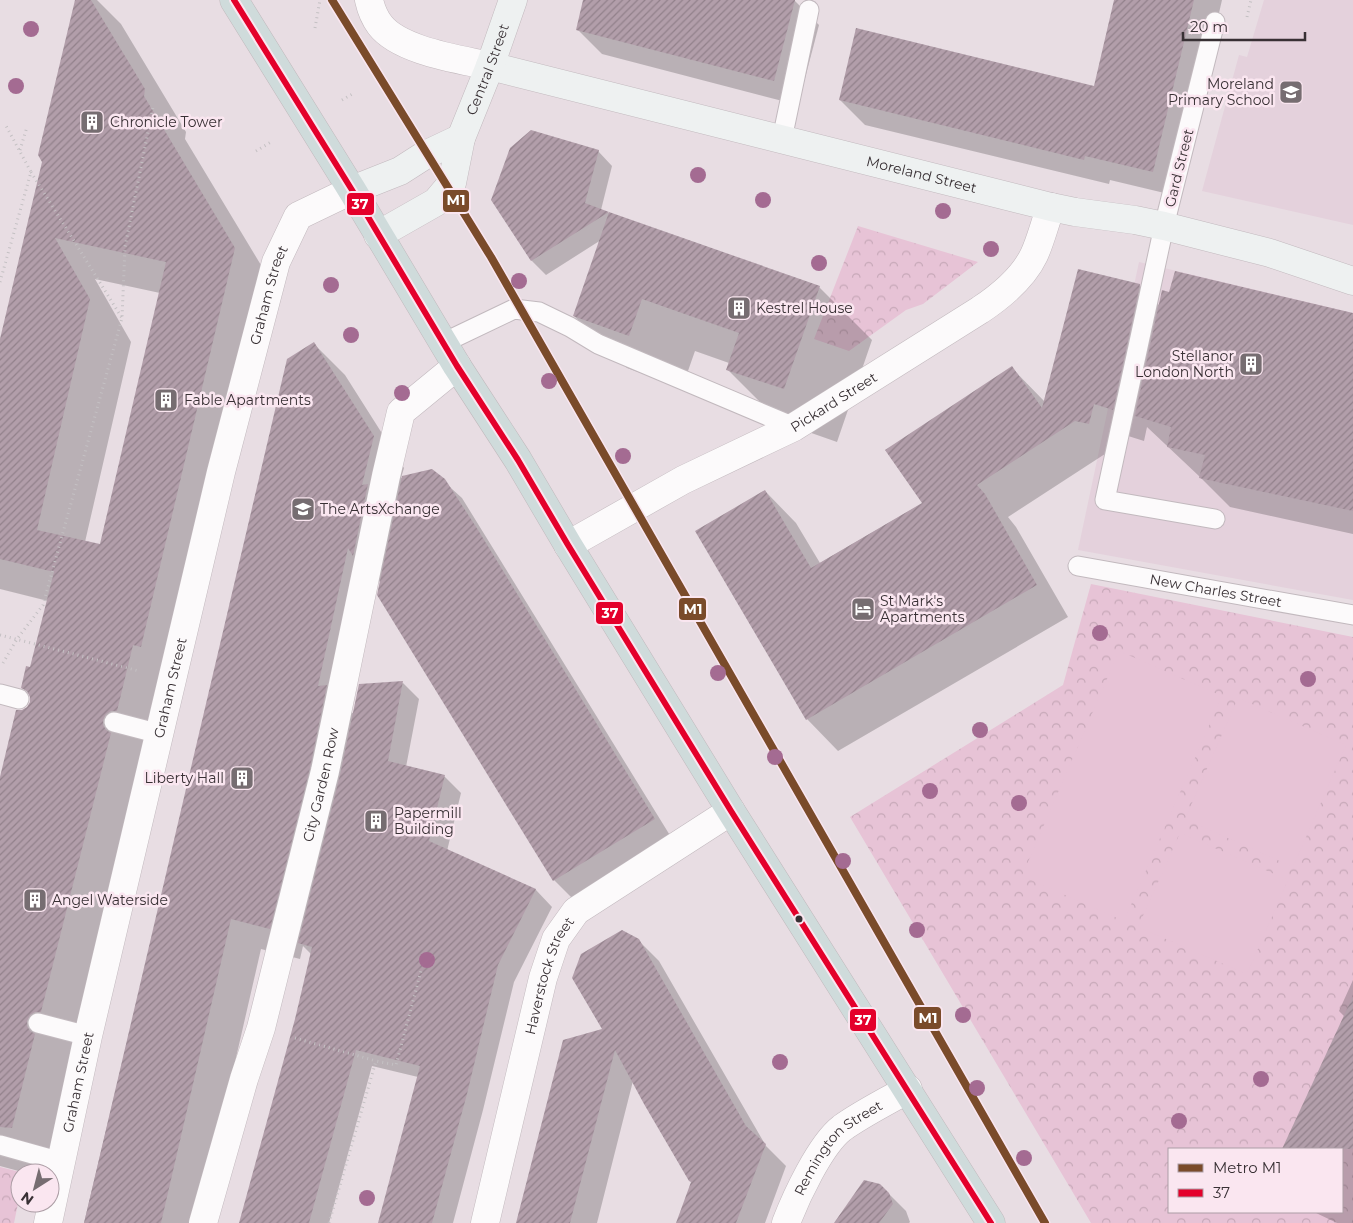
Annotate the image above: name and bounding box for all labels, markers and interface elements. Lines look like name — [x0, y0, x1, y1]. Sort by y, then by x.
scale bar — [1183, 10, 1306, 42]
text: 20 m — [1190, 17, 1228, 36]
street label: Central Street — [462, 21, 513, 118]
place label: Moreland Primary School — [1168, 75, 1274, 109]
school or university icon: Moreland Primary School — [1278, 79, 1304, 105]
building icon: Chronicle Tower — [79, 109, 105, 135]
place label: Chronicle Tower — [110, 113, 223, 131]
street label: Gard Street — [1161, 127, 1197, 209]
street label: Moreland Street — [865, 152, 979, 197]
line badge: M1 — [442, 189, 470, 213]
text: M1 — [447, 191, 465, 209]
line badge: 37 — [346, 192, 375, 216]
text: 37 — [351, 195, 369, 213]
street label: Graham Street — [246, 242, 292, 347]
building icon: Kestrel House — [726, 295, 752, 321]
place label: Kestrel House — [756, 299, 853, 317]
place label: Stellanor London North — [1135, 347, 1234, 381]
building icon: Stellanor London North — [1238, 351, 1264, 377]
street label: Pickard Street — [787, 368, 881, 436]
building icon: Fable Apartments — [153, 387, 179, 413]
place label: Fable Apartments — [184, 391, 311, 409]
school or university icon: The ArtsXchange — [290, 496, 316, 522]
place label: The ArtsXchange — [320, 500, 440, 518]
street label: New Charles Street — [1148, 570, 1284, 611]
place label: St Mark's Apartments — [880, 592, 965, 626]
hotel icon: St Mark's Apartments — [850, 596, 876, 622]
line badge: M1 — [678, 597, 707, 621]
text: M1 — [684, 600, 702, 618]
line badge: 37 — [595, 601, 624, 625]
text: 37 — [601, 604, 619, 622]
street label: Graham Street — [150, 635, 191, 740]
street label: City Garden Row — [299, 725, 343, 844]
building icon: Liberty Hall — [229, 765, 255, 791]
place label: Liberty Hall — [145, 769, 224, 787]
place label: Papermill Building — [394, 804, 462, 838]
building icon: Papermill Building — [363, 808, 389, 834]
building icon: Angel Waterside — [22, 887, 48, 913]
place label: Angel Waterside — [52, 891, 168, 909]
street label: Haverstock Street — [521, 913, 578, 1036]
unlabelled marker — [794, 914, 804, 924]
line badge: M1 — [913, 1006, 942, 1030]
line badge: 37 — [849, 1008, 877, 1032]
text: M1 — [919, 1009, 937, 1027]
text: 37 — [854, 1011, 872, 1029]
street label: Graham Street — [59, 1030, 98, 1134]
street label: Remington Street — [790, 1096, 886, 1198]
legend — [1168, 1148, 1343, 1213]
text: Metro M1 — [1213, 1158, 1281, 1177]
north arrow — [10, 1163, 60, 1213]
text: 37 — [1213, 1183, 1230, 1202]
text: N — [17, 1188, 37, 1209]

